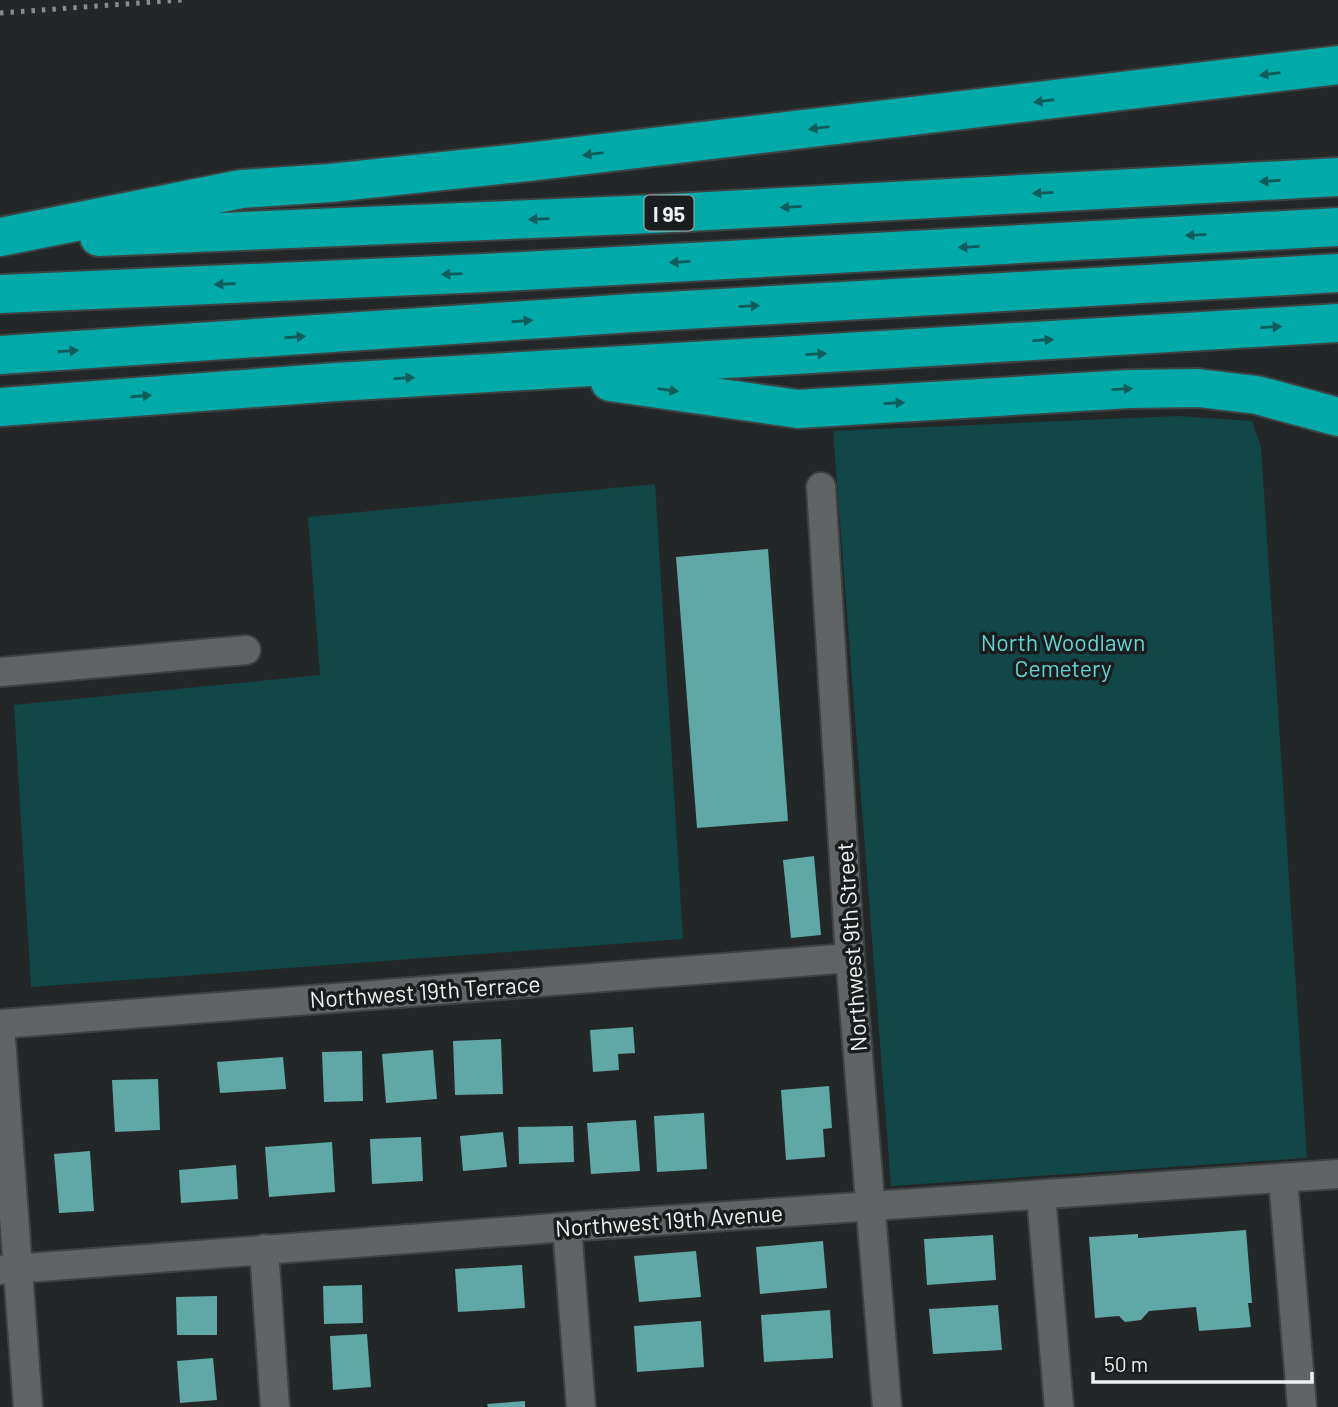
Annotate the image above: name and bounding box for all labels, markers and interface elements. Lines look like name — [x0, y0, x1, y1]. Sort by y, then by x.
one-way arrow — [1259, 68, 1281, 79]
one-way arrow — [1033, 95, 1055, 106]
one-way arrow — [807, 123, 829, 134]
one-way arrow — [581, 149, 603, 160]
one-way arrow — [1259, 175, 1281, 186]
one-way arrow — [1031, 188, 1053, 199]
road number: I 95 — [644, 196, 694, 230]
one-way arrow — [780, 201, 802, 212]
one-way arrow — [528, 213, 550, 224]
one-way arrow — [1185, 230, 1207, 241]
one-way arrow — [958, 242, 980, 253]
one-way arrow — [668, 257, 690, 268]
one-way arrow — [441, 269, 463, 280]
one-way arrow — [214, 279, 236, 290]
one-way arrow — [738, 301, 760, 312]
one-way arrow — [511, 315, 533, 326]
one-way arrow — [1260, 321, 1282, 332]
one-way arrow — [284, 331, 306, 342]
one-way arrow — [1033, 334, 1055, 345]
one-way arrow — [57, 345, 79, 356]
one-way arrow — [806, 348, 828, 359]
one-way arrow — [393, 372, 415, 383]
one-way arrow — [1111, 384, 1133, 395]
one-way arrow — [658, 385, 680, 396]
one-way arrow — [131, 390, 153, 401]
one-way arrow — [884, 397, 906, 408]
park label: North Woodlawn Cemetery — [981, 628, 1145, 682]
street label: Northwest 9th Street — [830, 841, 872, 1053]
street label: Northwest 19th Terrace — [309, 969, 541, 1013]
street label: Northwest 19th Avenue — [554, 1198, 784, 1242]
scale bar — [1093, 1340, 1312, 1384]
text: 50 m — [1104, 1351, 1148, 1376]

